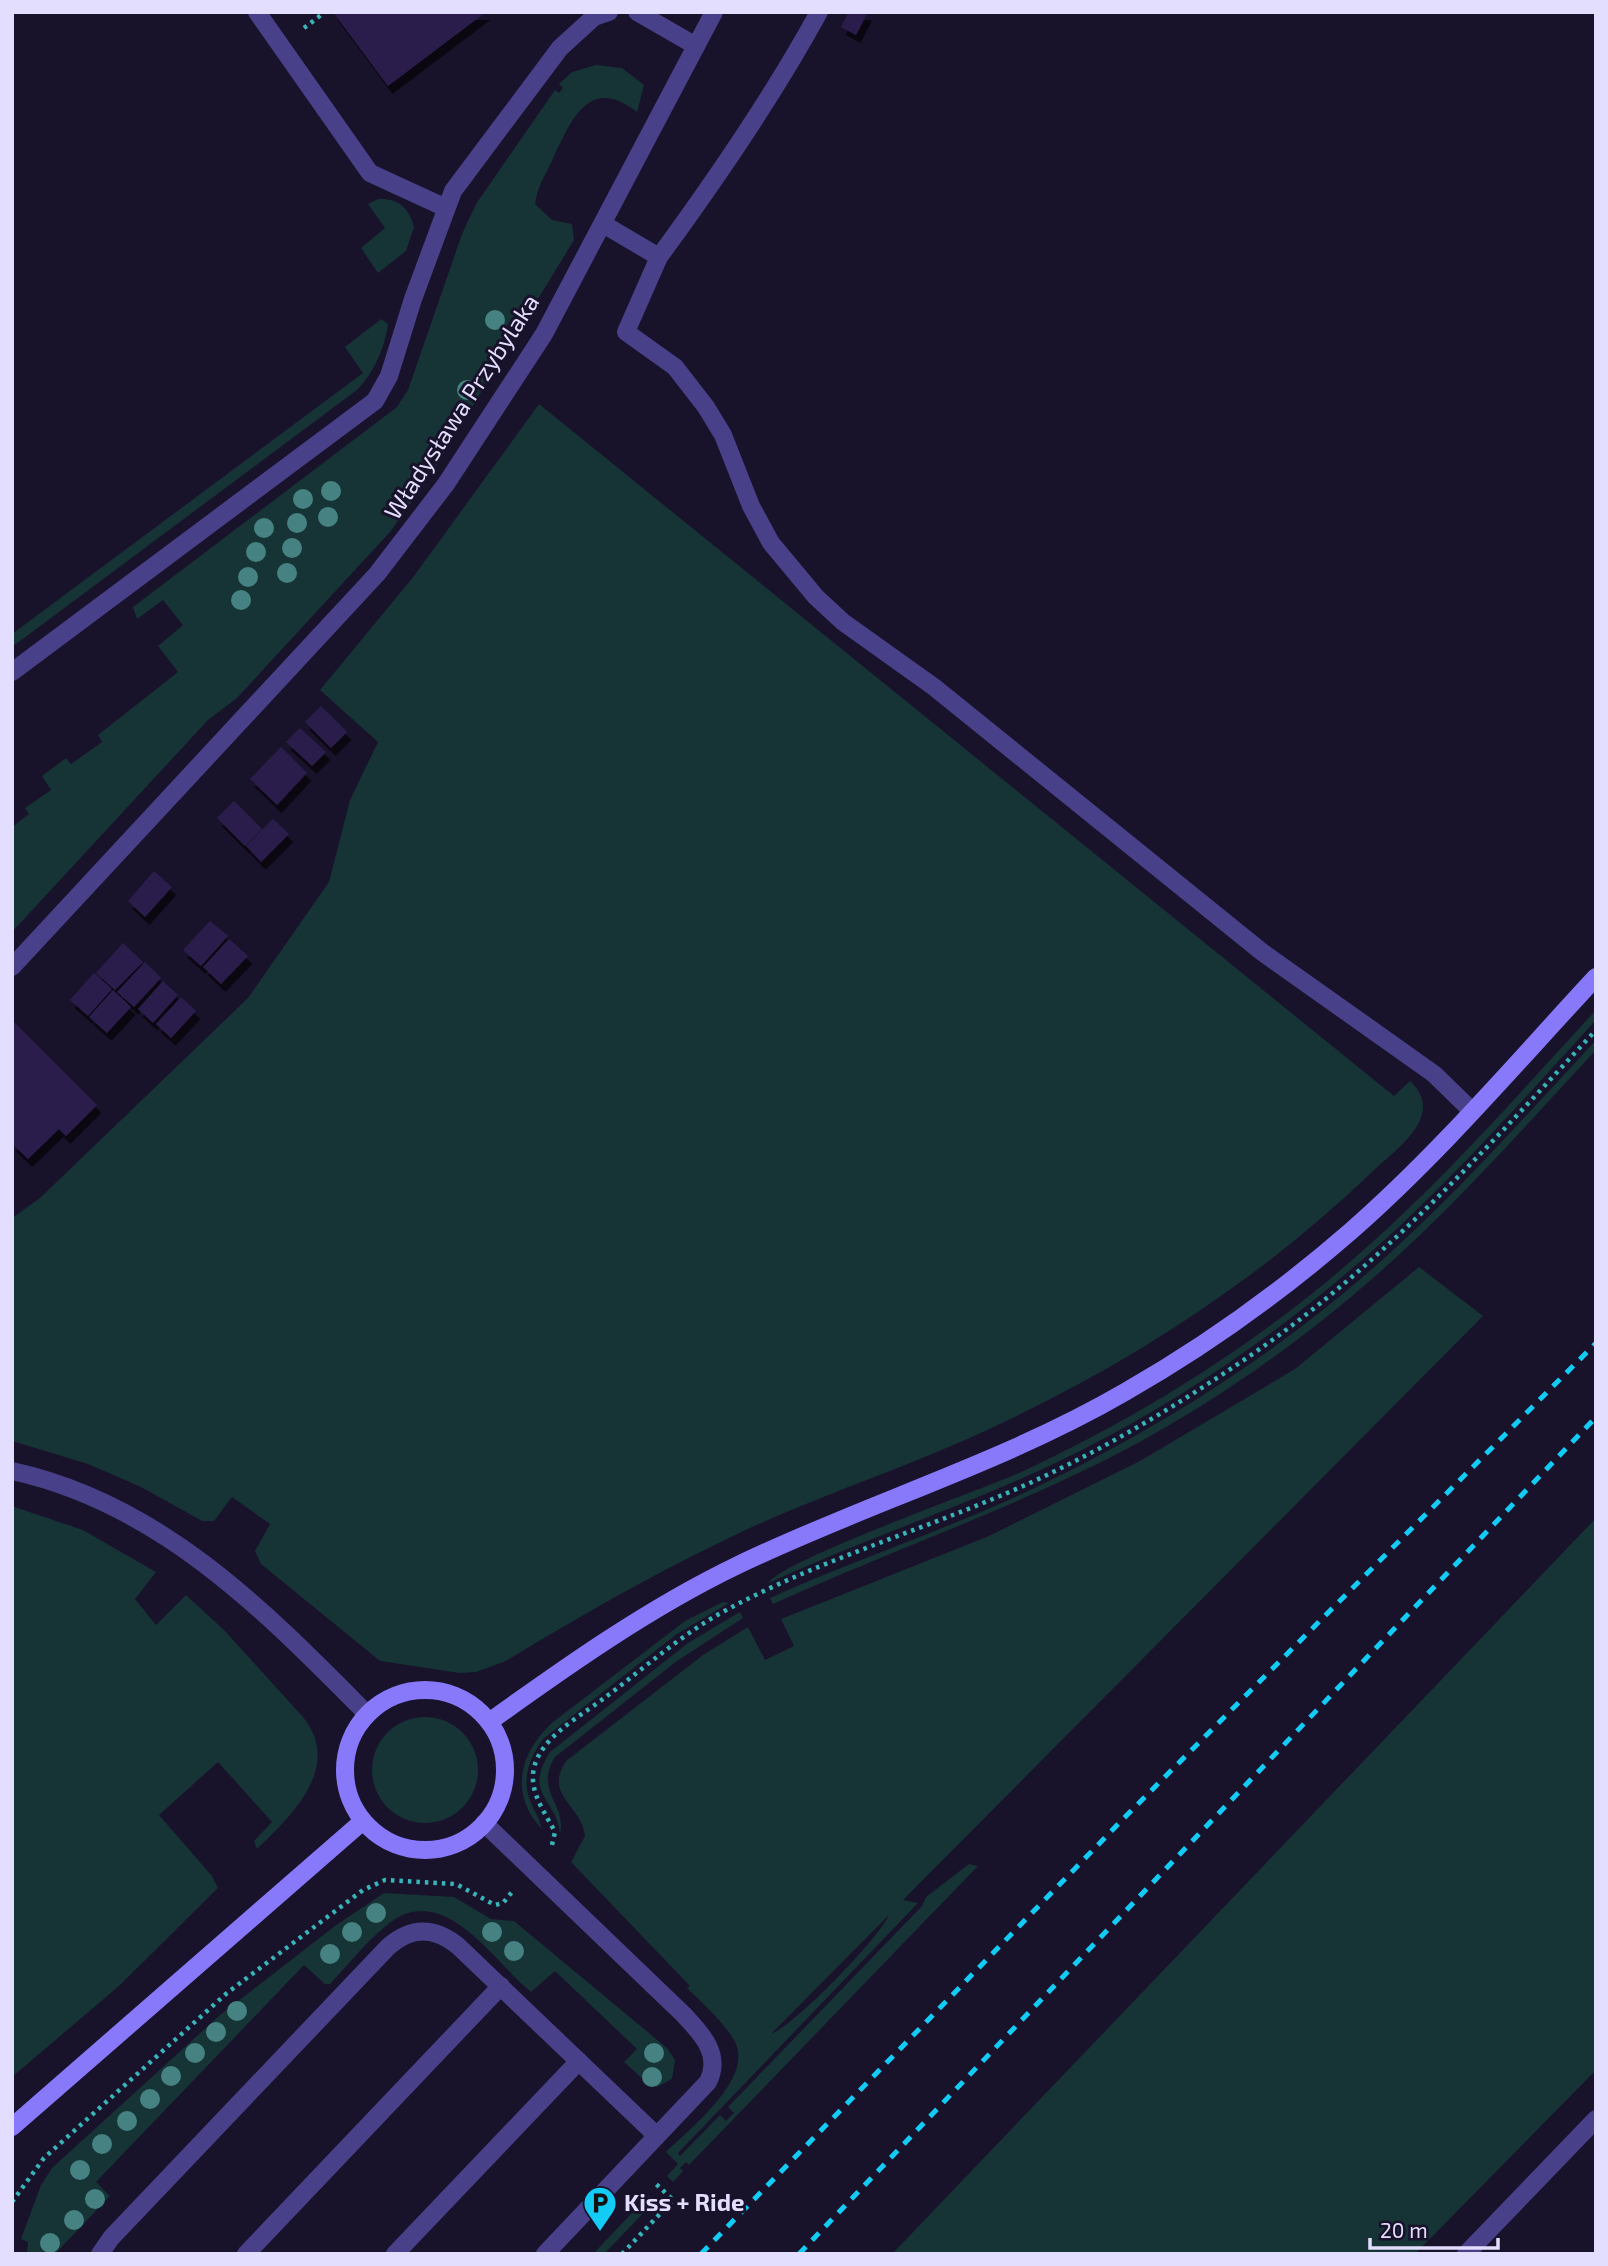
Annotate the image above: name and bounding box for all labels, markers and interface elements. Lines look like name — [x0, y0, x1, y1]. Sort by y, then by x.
street label: Władysława Przybylaka — [377, 288, 544, 524]
parking icon: Kiss + Ride — [581, 2184, 619, 2233]
place label: Kiss + Ride — [624, 2187, 745, 2216]
scale bar — [1370, 2206, 1498, 2250]
text: 20 m — [1380, 2217, 1428, 2242]

